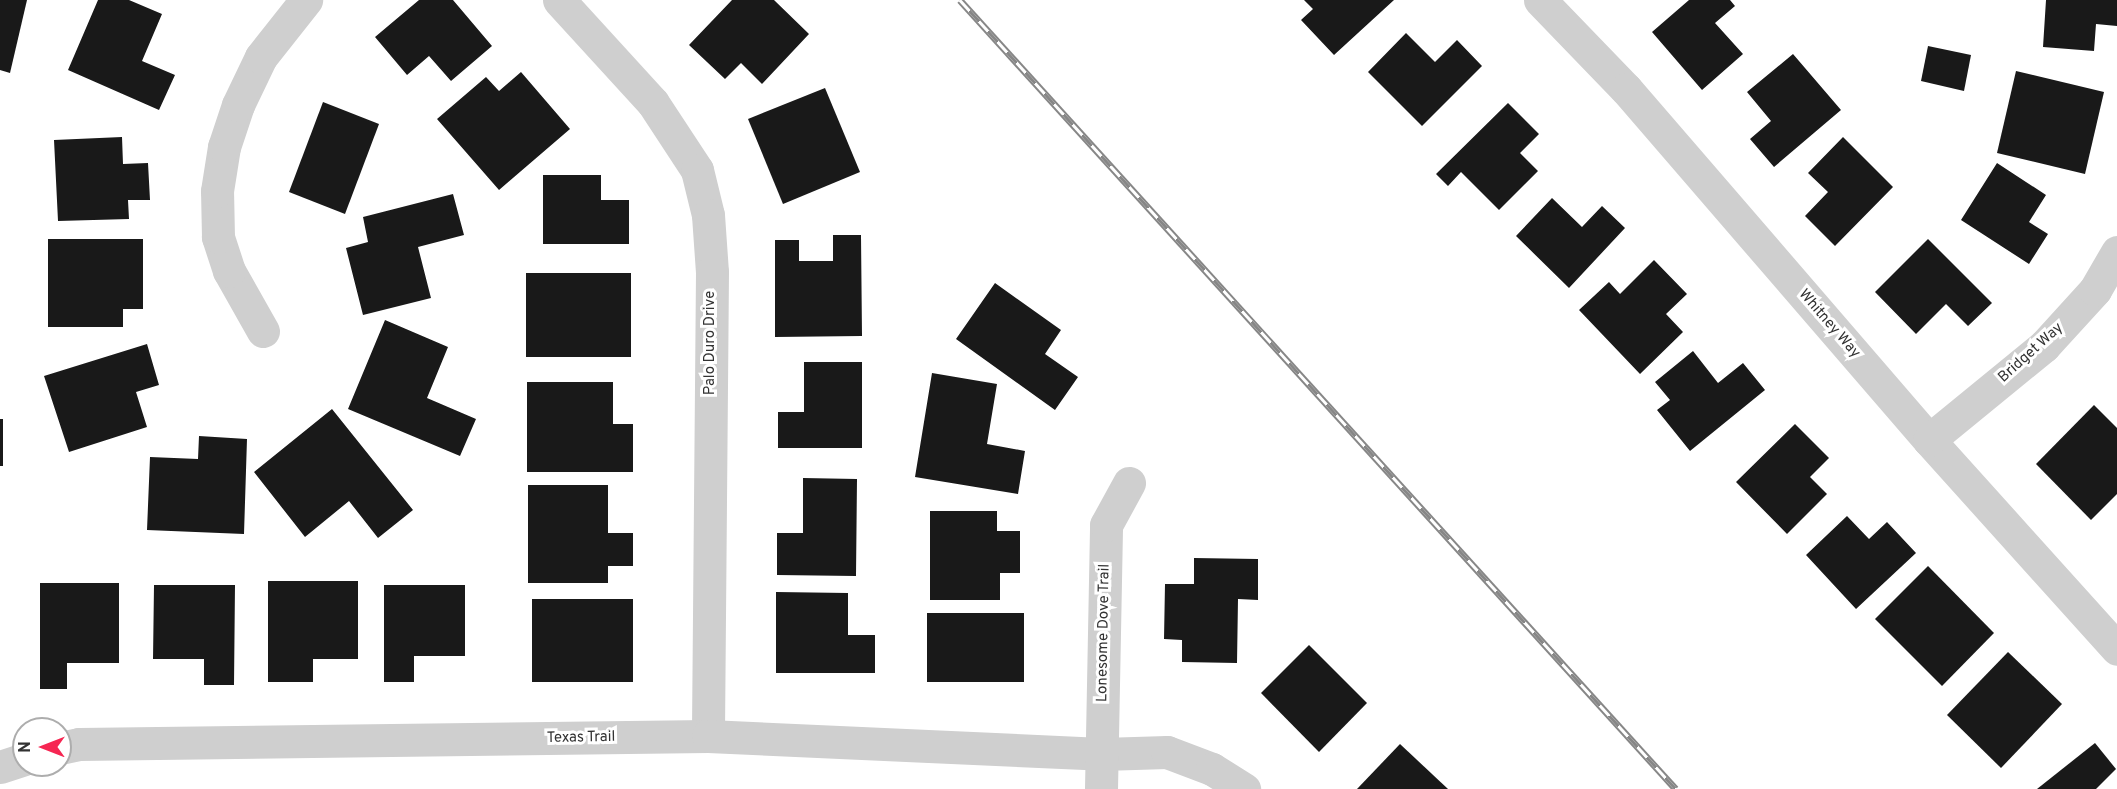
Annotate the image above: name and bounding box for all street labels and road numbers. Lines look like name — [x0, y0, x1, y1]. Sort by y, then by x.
street label: Whitney Way — [1794, 286, 1864, 362]
street label: Palo Duro Drive — [702, 291, 720, 395]
street label: Bridget Way — [1995, 319, 2067, 387]
street label: Lonesome Dove Trail — [1094, 563, 1114, 703]
street label: Texas Trail — [546, 728, 616, 748]

